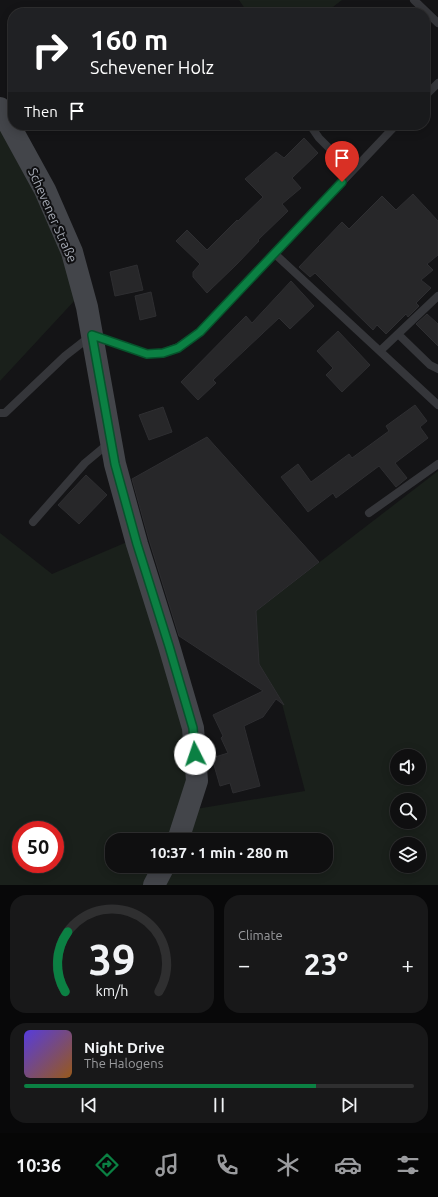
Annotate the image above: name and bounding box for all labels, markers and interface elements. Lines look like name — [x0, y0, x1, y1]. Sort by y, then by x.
icon: right — [24, 24, 76, 76]
text: 160 m — [90, 24, 168, 55]
text: Schevener Holz — [90, 57, 214, 77]
icon: arrive — [66, 100, 88, 122]
text: Then — [24, 103, 58, 120]
pin — [325, 141, 359, 182]
icon: arrive — [331, 147, 353, 169]
street label: Schevener Straße — [26, 166, 80, 264]
position arrow — [174, 733, 216, 775]
map controls — [390, 749, 426, 873]
button: sound — [390, 749, 426, 785]
button: search — [390, 793, 426, 829]
speed limit sign: 50 — [12, 821, 64, 873]
button: layers — [390, 837, 426, 873]
text: 10:37 · 1 min · 280 m — [150, 844, 288, 861]
text: Climate — [238, 928, 283, 942]
text: 39 — [89, 936, 135, 983]
text: 23° — [304, 947, 348, 981]
text: − — [238, 952, 250, 977]
text: + — [402, 952, 414, 977]
text: km/h — [96, 983, 128, 999]
text: Night Drive — [84, 1039, 165, 1056]
text: The Halogens — [84, 1056, 163, 1070]
icon: previous — [78, 1094, 100, 1116]
icon: pause — [208, 1094, 230, 1116]
icon: next — [338, 1094, 360, 1116]
icon: directions — [93, 1151, 121, 1179]
icon: music — [153, 1151, 181, 1179]
icon: phone — [213, 1151, 241, 1179]
icon: climate — [274, 1151, 302, 1179]
icon: car — [334, 1151, 362, 1179]
icon: filters — [394, 1151, 422, 1179]
text: 10:36 — [16, 1155, 61, 1175]

